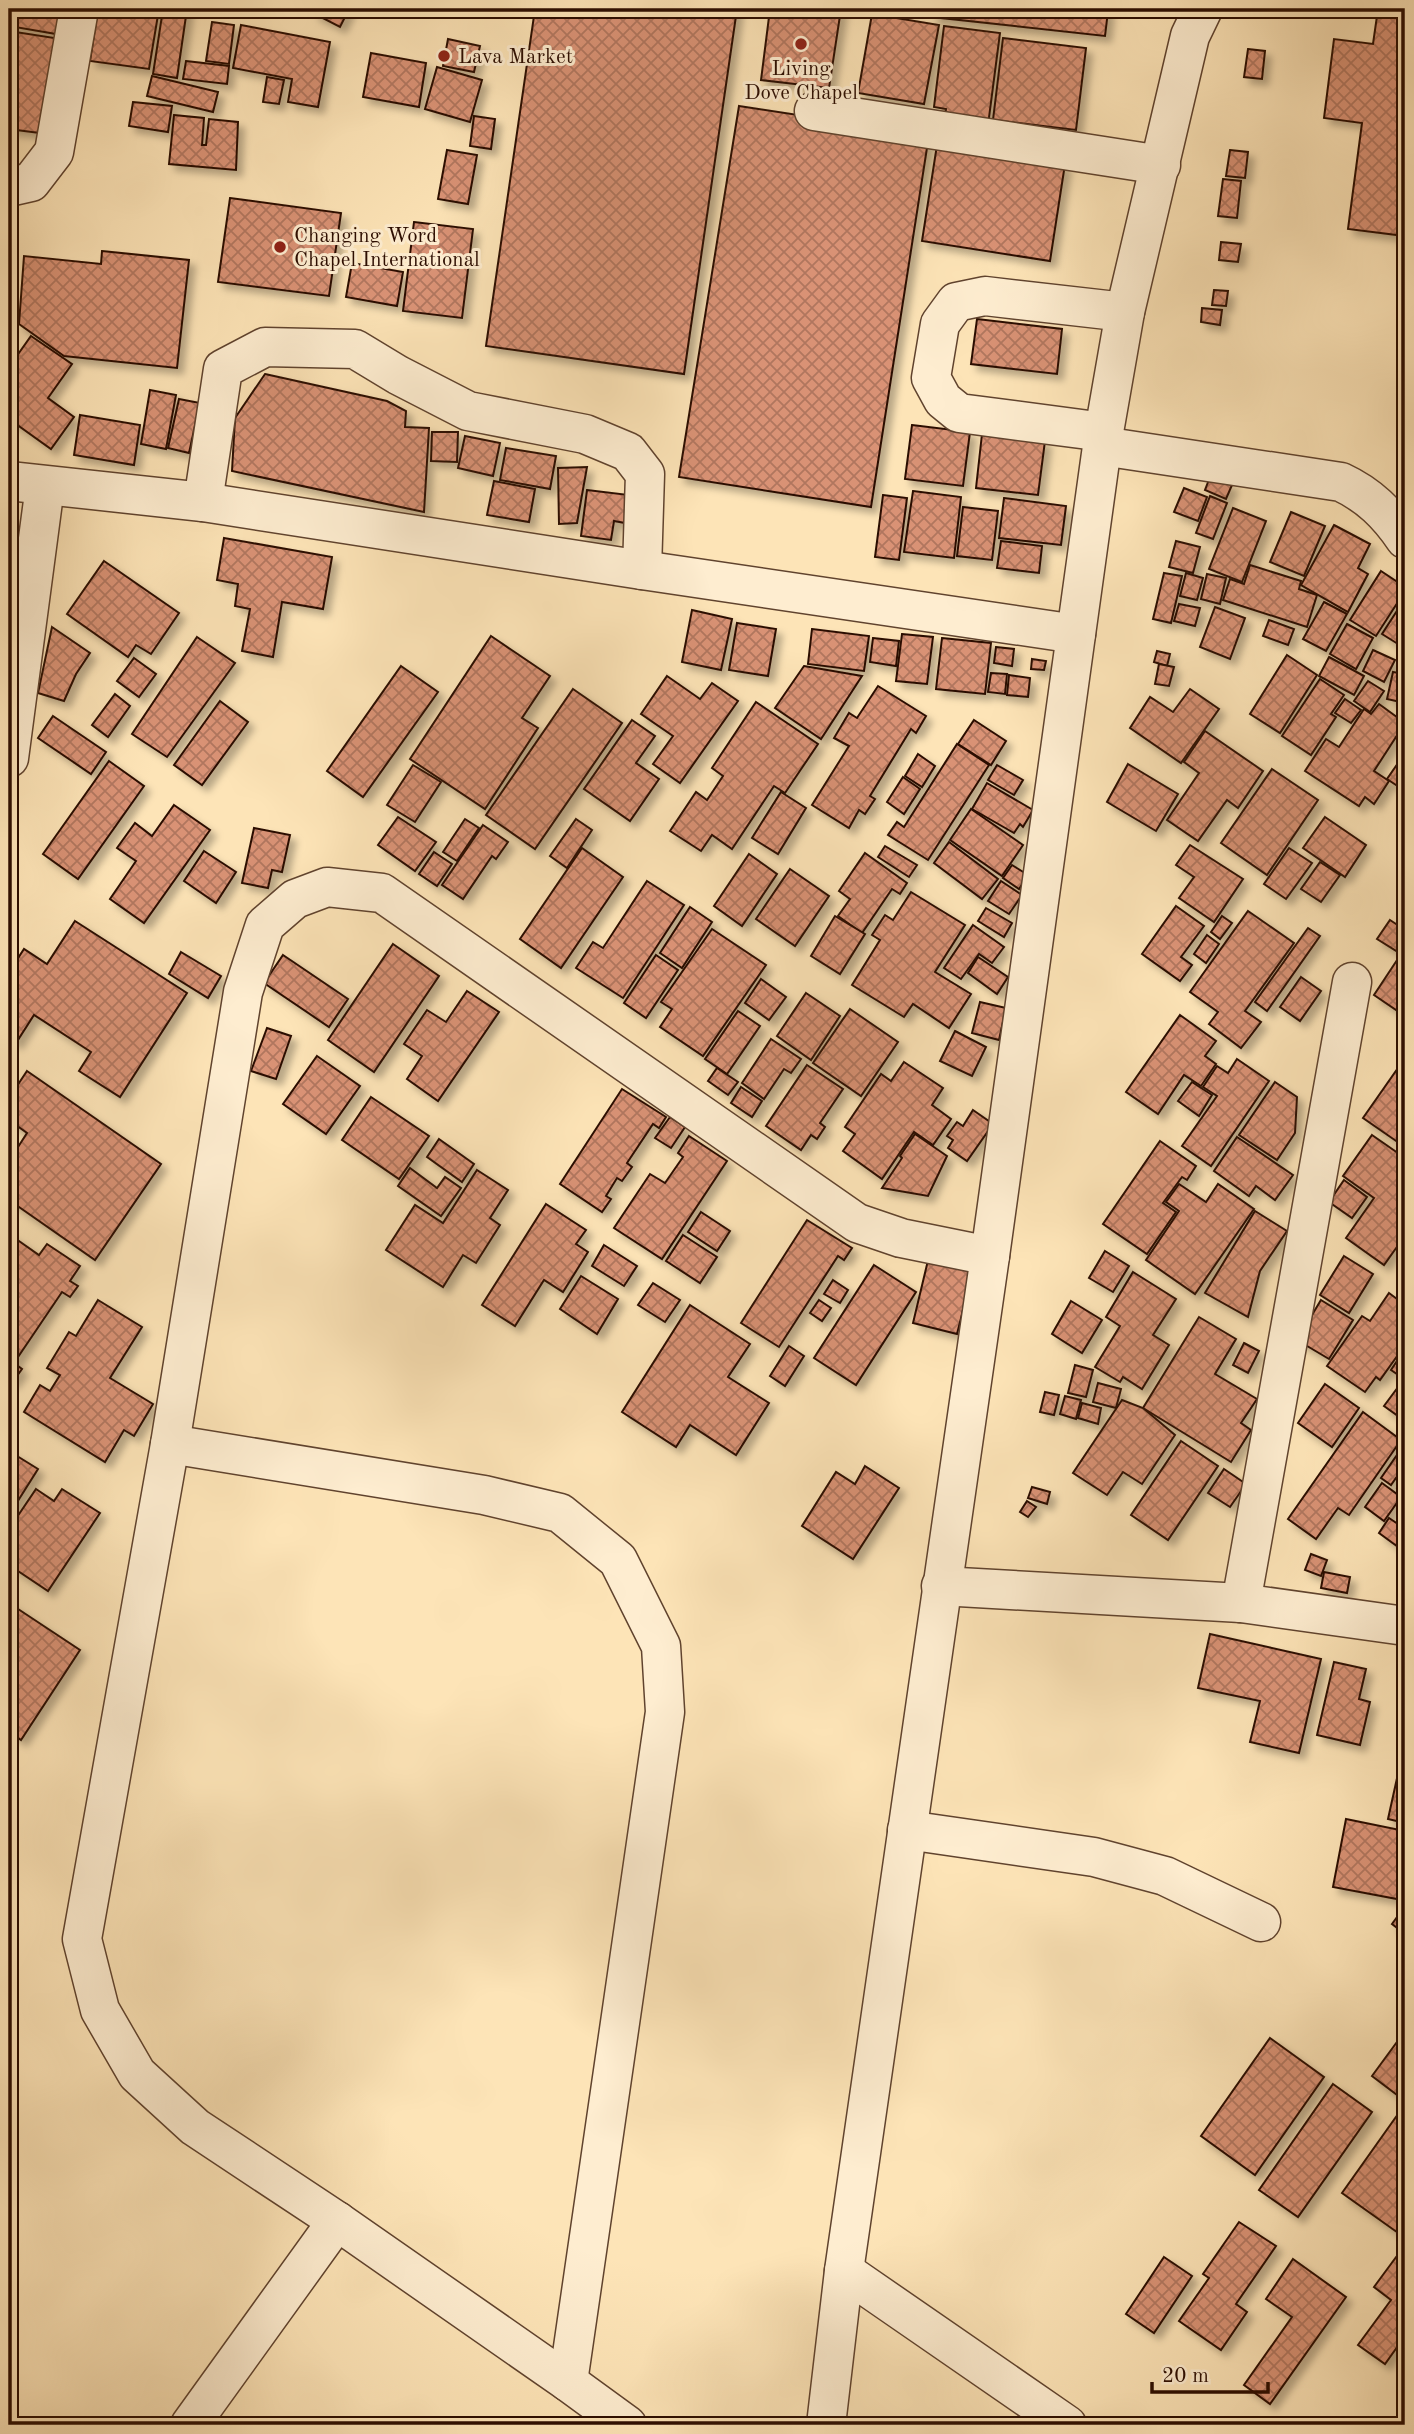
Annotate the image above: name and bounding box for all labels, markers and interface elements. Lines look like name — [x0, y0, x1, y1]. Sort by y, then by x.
marker: Living Dove Chapel — [793, 36, 809, 52]
place label: Lava Market — [458, 47, 573, 68]
marker: Lava Market — [436, 48, 452, 64]
place label: Living Dove Chapel — [744, 59, 858, 104]
place label: Changing Word Chapel International — [294, 226, 480, 271]
marker: Changing Word Chapel International — [272, 239, 288, 255]
scale bar — [1152, 2350, 1267, 2394]
text: 20 m — [1162, 2366, 1209, 2387]

